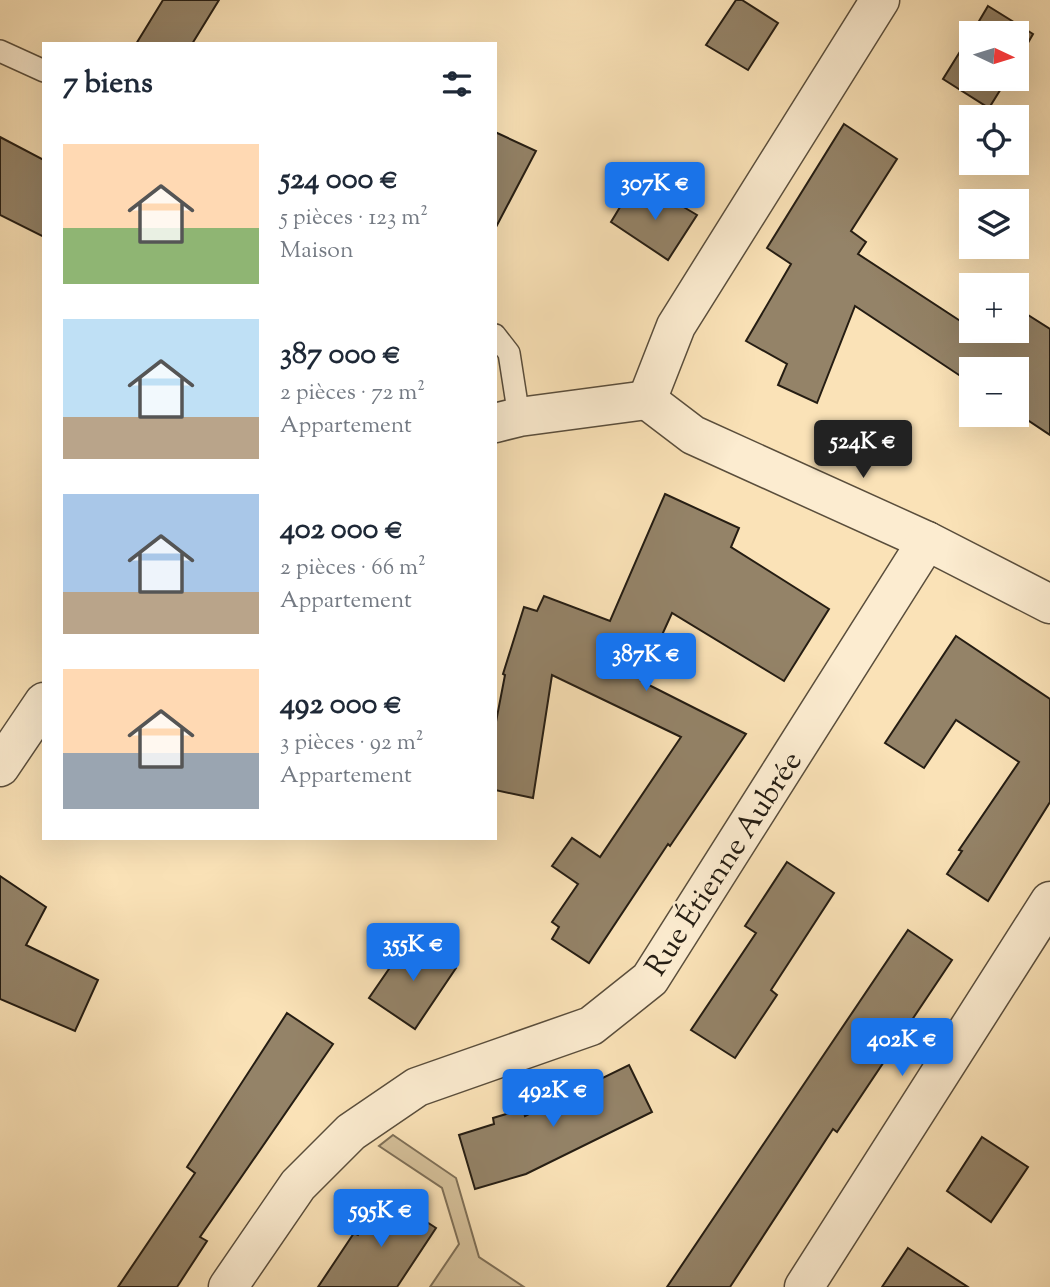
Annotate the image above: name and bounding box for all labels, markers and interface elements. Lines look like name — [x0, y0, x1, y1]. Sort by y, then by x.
north arrow — [959, 21, 1029, 91]
map controls — [959, 21, 1029, 427]
text: 7 biens — [63, 63, 153, 106]
icon: filters — [438, 65, 476, 103]
button: locate — [959, 105, 1029, 175]
text: 524 000 € — [280, 159, 398, 202]
pin: 307K € — [598, 162, 712, 222]
text: 307K € — [621, 168, 689, 201]
icon: home — [119, 172, 203, 256]
button: layers — [959, 189, 1029, 259]
text: 5 pièces · 123 m² — [280, 202, 428, 235]
text: Maison — [280, 235, 354, 268]
button: + — [959, 273, 1029, 343]
text: 387 000 € — [280, 334, 401, 377]
icon: home — [119, 347, 203, 431]
button: − — [959, 357, 1029, 427]
text: 2 pièces · 72 m² — [280, 377, 425, 410]
text: Appartement — [280, 410, 412, 443]
pin: 524K € — [806, 420, 920, 480]
text: 524K € — [830, 426, 896, 459]
text: 402 000 € — [280, 509, 403, 552]
icon: home — [119, 522, 203, 606]
text: 2 pièces · 66 m² — [280, 552, 426, 585]
text: Appartement — [280, 585, 412, 618]
pin: 387K € — [589, 634, 703, 693]
text: 387K € — [612, 639, 680, 672]
text: 492 000 € — [280, 684, 402, 727]
icon: home — [119, 697, 203, 781]
text: 3 pièces · 92 m² — [280, 727, 423, 760]
street label: Rue Étienne Aubrée — [636, 743, 814, 985]
text: Appartement — [280, 760, 412, 793]
pin: 355K € — [356, 923, 470, 983]
text: 355K € — [383, 929, 443, 962]
pin: 402K € — [845, 1018, 959, 1078]
text: 402K € — [867, 1024, 937, 1057]
pin: 492K € — [496, 1070, 610, 1129]
text: 492K € — [519, 1075, 588, 1108]
pin: 595K € — [324, 1190, 438, 1249]
text: 595K € — [350, 1195, 412, 1228]

